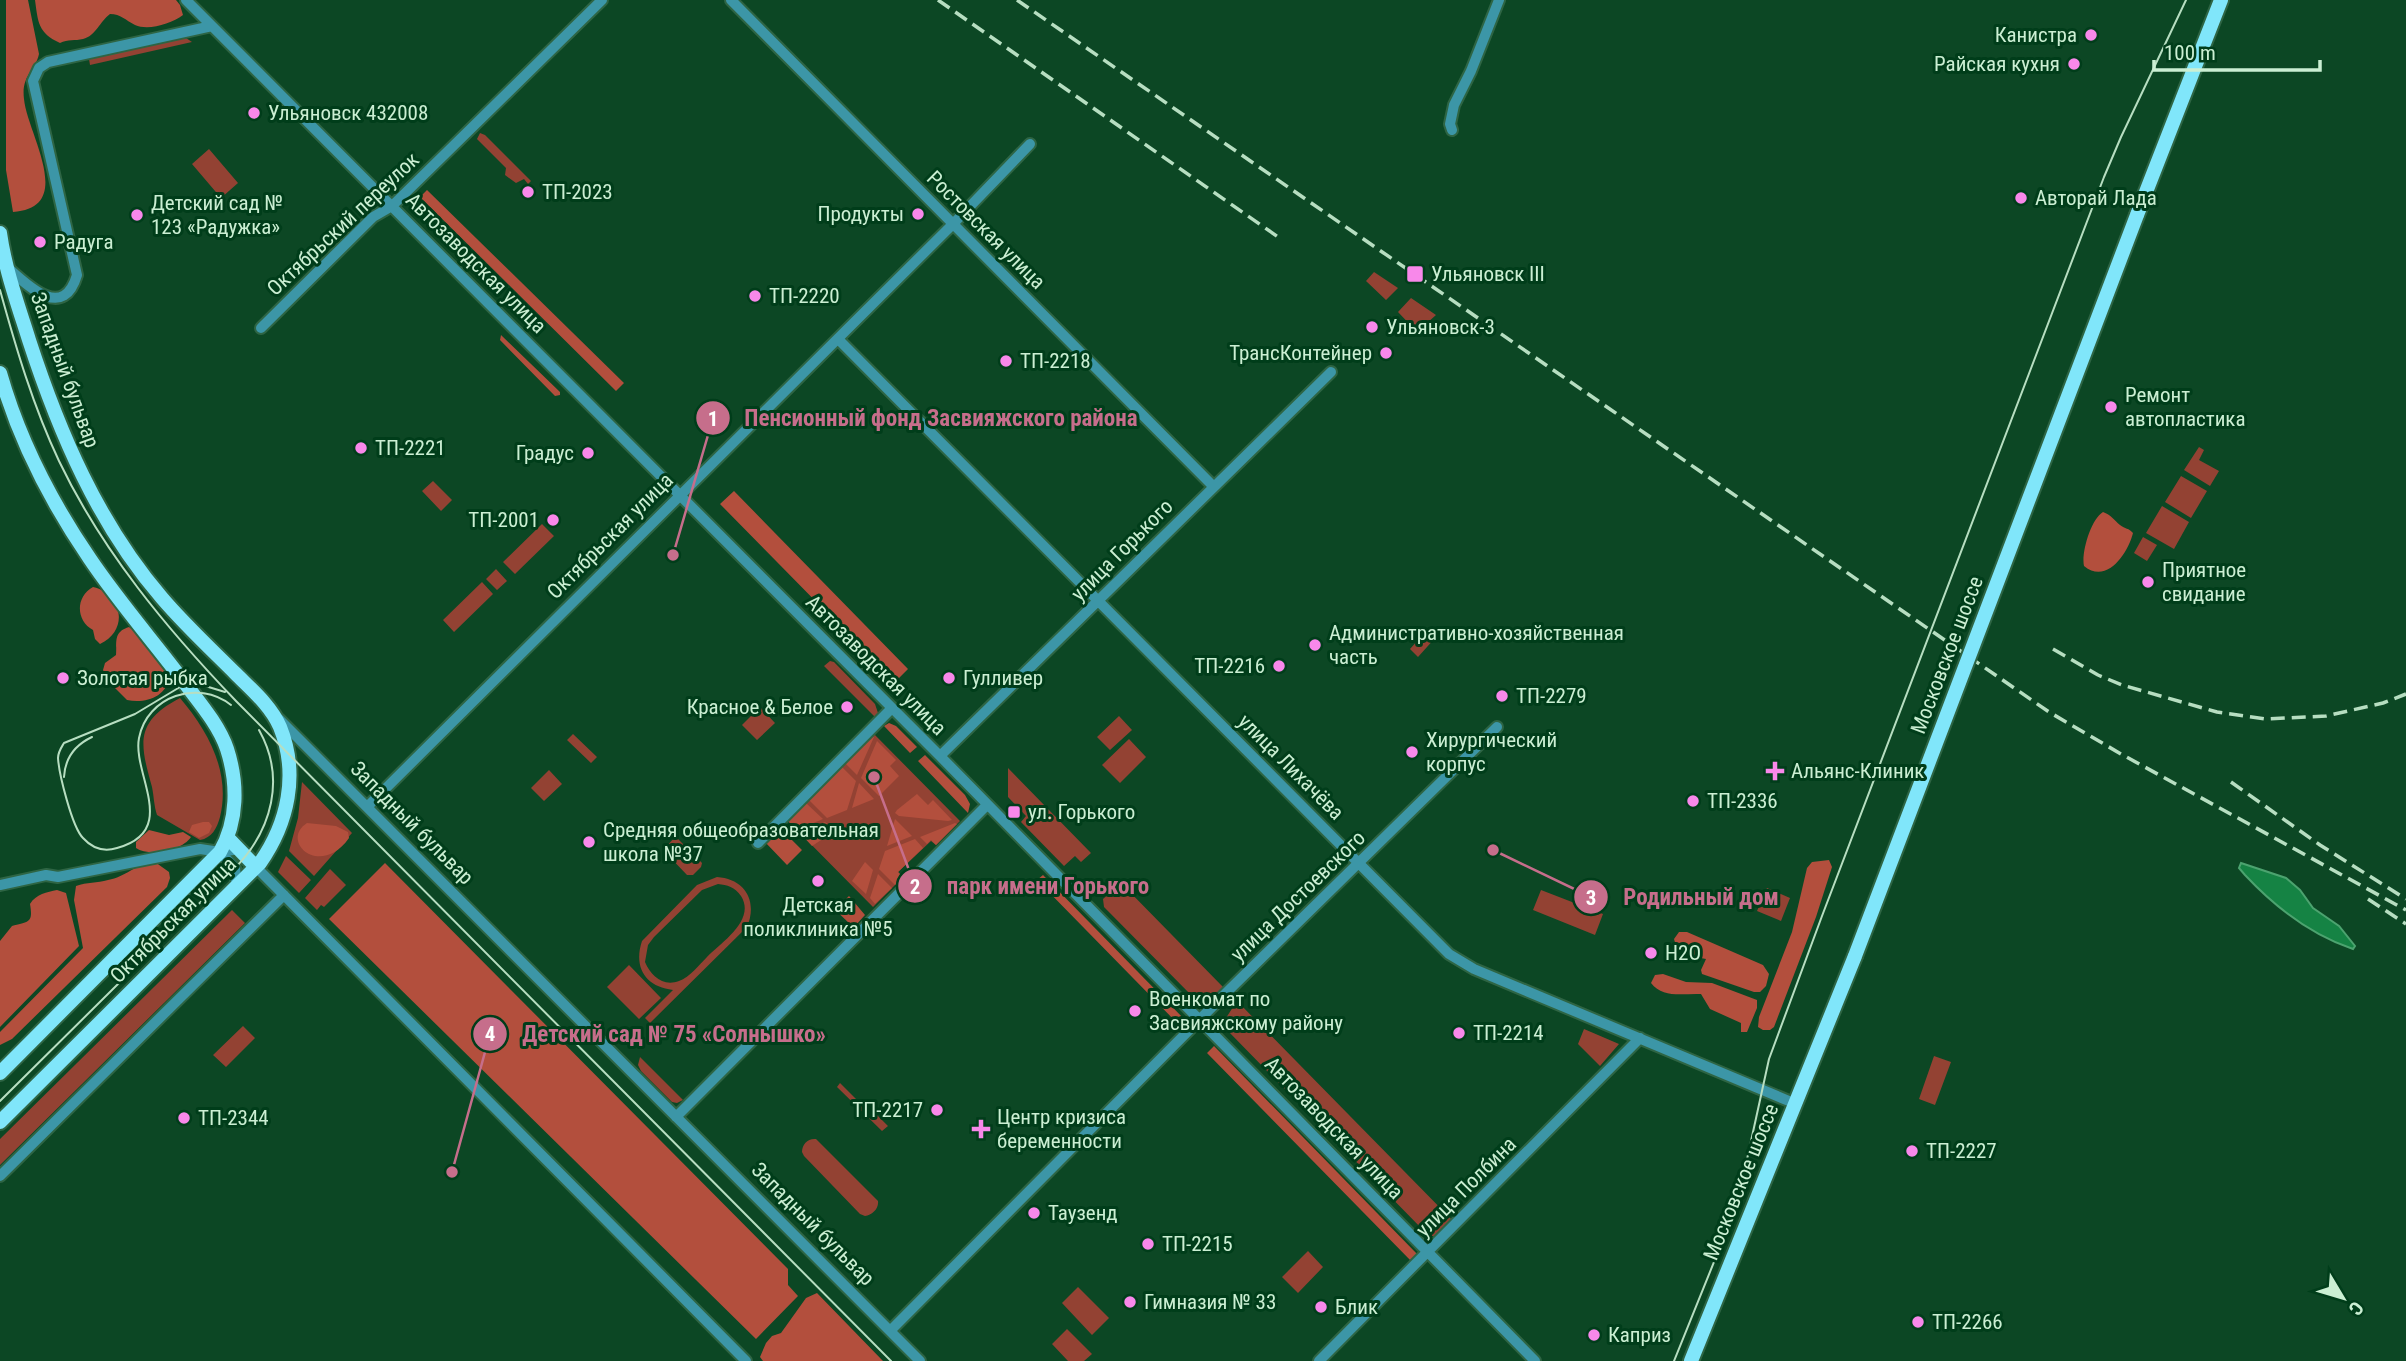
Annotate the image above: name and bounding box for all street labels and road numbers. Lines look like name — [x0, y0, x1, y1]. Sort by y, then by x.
street label: Октябрьский переулок — [262, 148, 424, 300]
street label: Ростовская улица — [922, 166, 1050, 294]
street label: Автозаводская улица — [401, 188, 551, 338]
street label: Западный бульвар — [26, 289, 104, 451]
street label: Октябрьская улица — [542, 468, 678, 604]
street label: улица Горького — [1066, 494, 1178, 606]
street label: Московское шоссе — [1906, 573, 1988, 737]
street label: Автозаводская улица — [801, 590, 951, 740]
street label: улица Лихачёва — [1233, 709, 1349, 825]
street label: Западный бульвар — [346, 757, 478, 889]
street label: улица Достоевского — [1226, 826, 1370, 966]
street label: Октябрьская улица — [105, 852, 241, 988]
street label: Автозаводская улица — [1260, 1052, 1408, 1204]
street label: Московское шоссе — [1699, 1100, 1783, 1264]
street label: улица Полбина — [1411, 1132, 1521, 1242]
street label: Западный бульвар — [747, 1158, 879, 1290]

